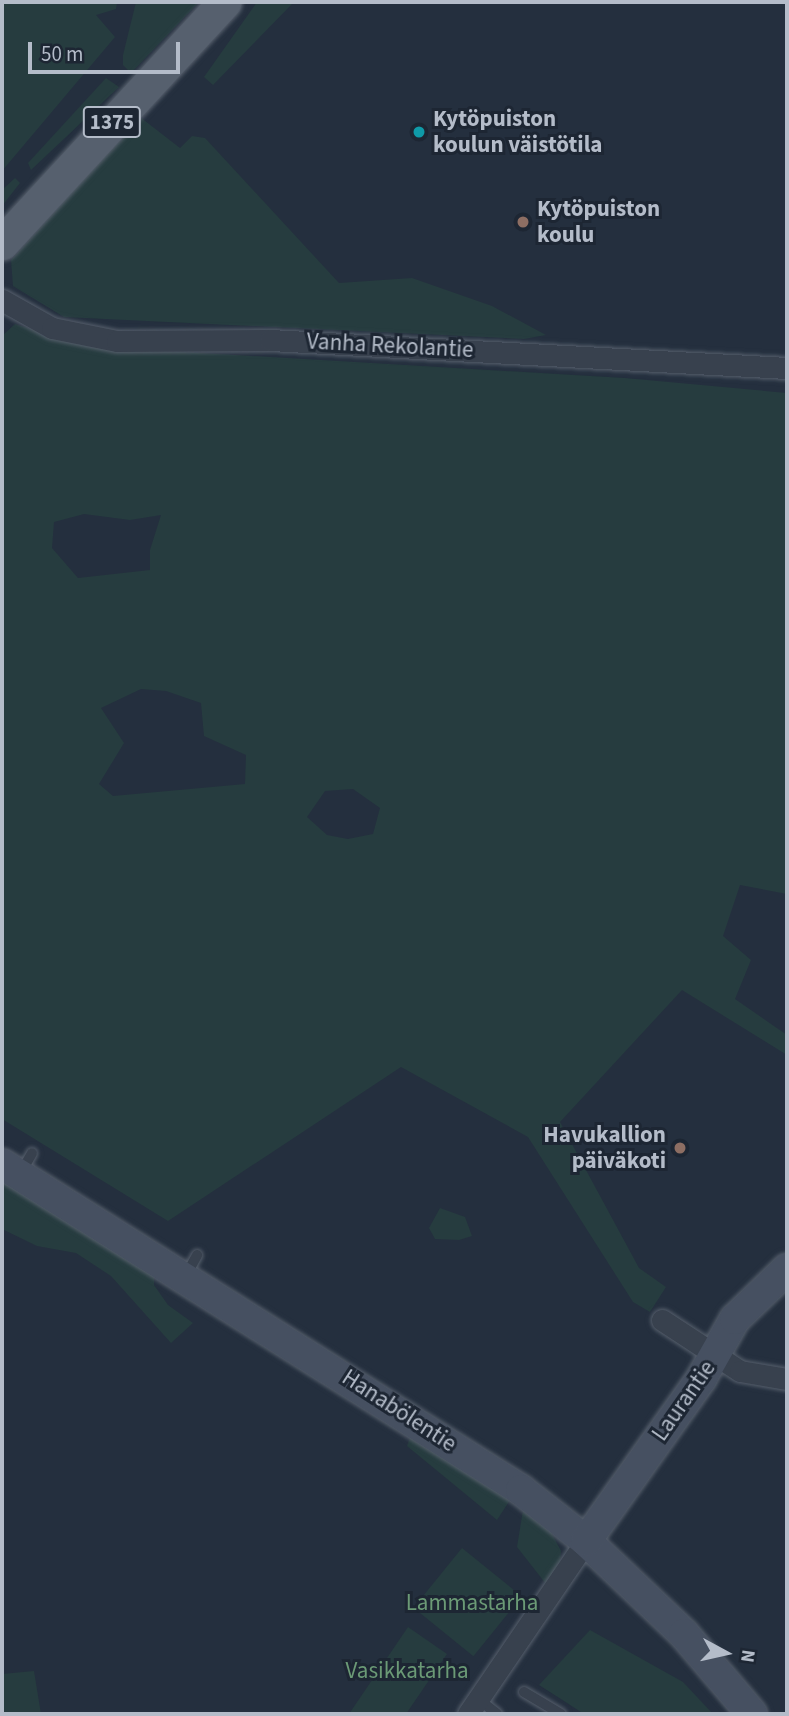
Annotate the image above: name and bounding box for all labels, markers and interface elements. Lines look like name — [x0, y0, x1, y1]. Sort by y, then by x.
scale bar — [32, 28, 184, 72]
text: 50 m — [41, 39, 83, 69]
road number: 1375 — [82, 104, 142, 140]
place label: Kytöpuiston koulun väistötila — [433, 105, 602, 159]
marker: Kytöpuiston koulun väistötila — [411, 124, 427, 140]
place label: Kytöpuiston koulu — [537, 195, 660, 249]
marker: Kytöpuiston koulu — [515, 214, 531, 230]
street label: Vanha Rekolantie — [306, 328, 474, 364]
place label: Havukallion päiväkoti — [543, 1121, 666, 1175]
marker: Havukallion päiväkoti — [672, 1140, 688, 1156]
street label: Laurantie — [646, 1356, 722, 1446]
street label: Hanabölentie — [337, 1364, 461, 1458]
park label: Lammastarha — [406, 1589, 538, 1617]
north arrow — [691, 1618, 761, 1688]
text: N — [733, 1648, 762, 1664]
park label: Vasikkatarha — [346, 1657, 468, 1685]

